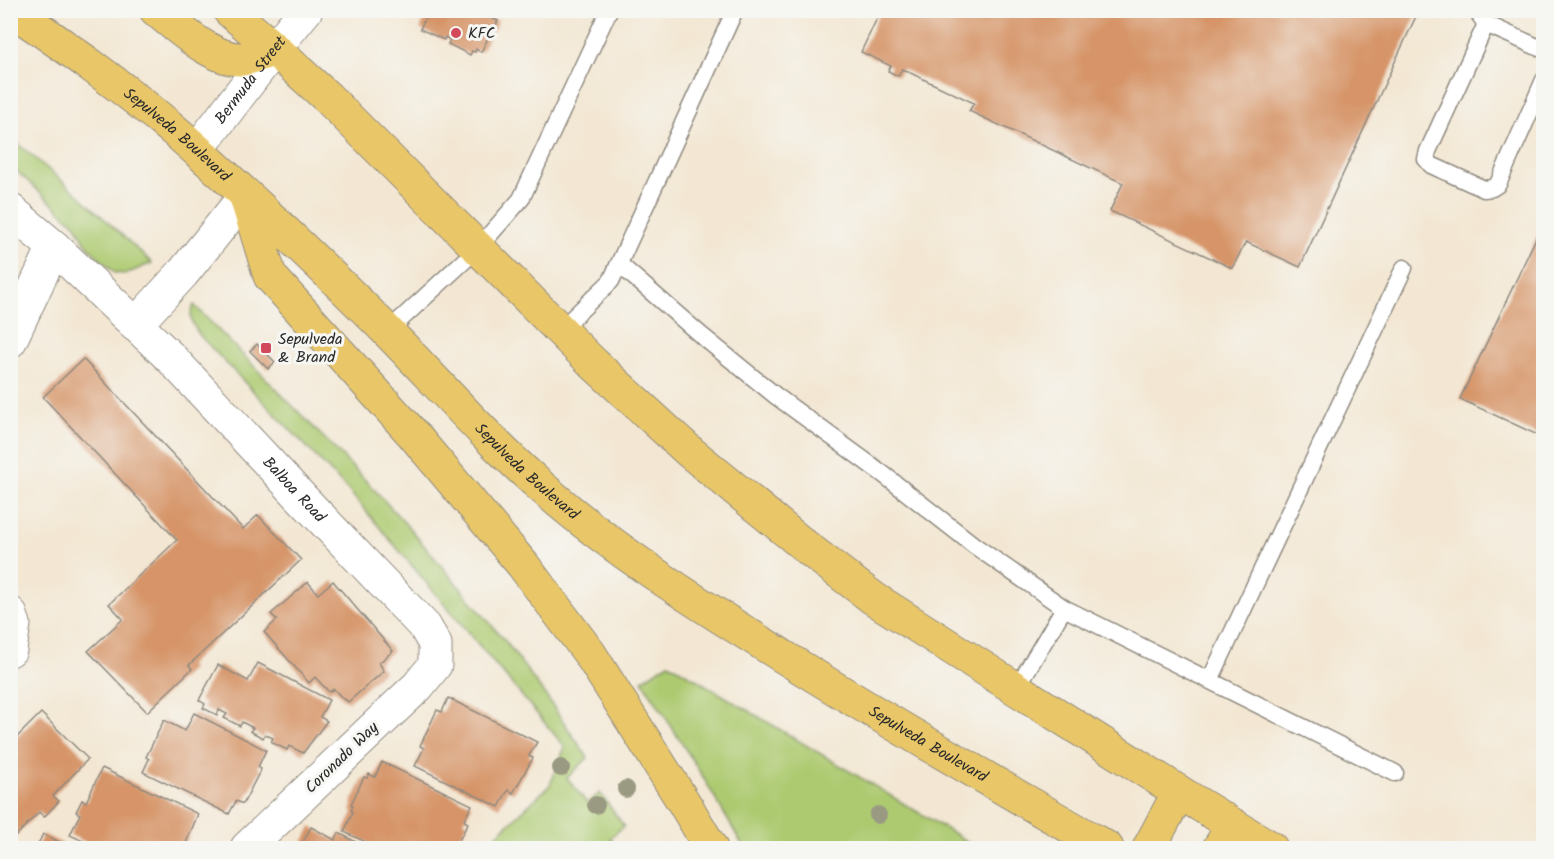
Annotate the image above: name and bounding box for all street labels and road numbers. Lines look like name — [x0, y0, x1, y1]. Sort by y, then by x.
street label: Bermuda Street — [208, 30, 293, 130]
street label: Sepulveda Boulevard — [118, 81, 237, 189]
street label: Sepulveda Boulevard — [469, 417, 586, 527]
street label: Balboa Road — [256, 451, 332, 529]
street label: Sepulveda Boulevard — [864, 699, 993, 790]
street label: Coronado Way — [299, 716, 385, 800]

